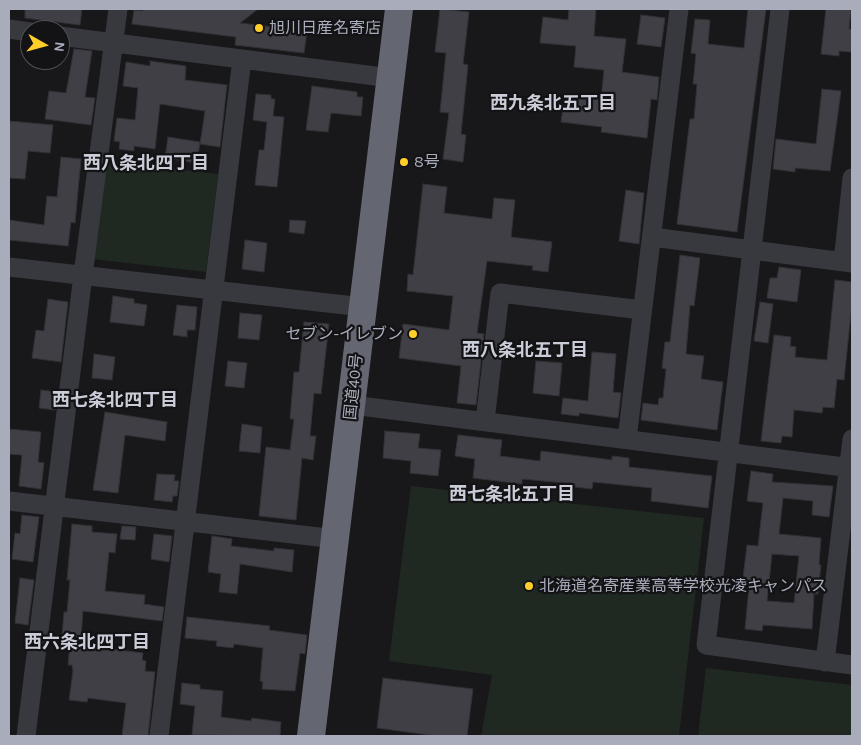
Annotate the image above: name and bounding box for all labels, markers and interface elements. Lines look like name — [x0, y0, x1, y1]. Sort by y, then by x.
place label: 旭川日産名寄店 — [269, 18, 381, 38]
north arrow — [20, 20, 70, 70]
marker: 旭川日産名寄店 — [253, 22, 265, 34]
text: N — [50, 41, 68, 53]
district label: 西九条北五丁目 — [490, 93, 616, 115]
place label: 8号 — [414, 152, 440, 172]
district label: 西八条北四丁目 — [83, 153, 209, 175]
marker: 8号 — [398, 156, 410, 168]
place label: セブン-イレブン — [285, 324, 403, 344]
marker: セブン-イレブン — [407, 328, 419, 340]
district label: 西八条北五丁目 — [462, 340, 588, 362]
street label: 国道40号 — [341, 353, 367, 421]
district label: 西七条北四丁目 — [52, 390, 178, 412]
district label: 西七条北五丁目 — [449, 484, 575, 506]
place label: 北海道名寄産業高等学校光凌キャンパス — [539, 576, 827, 596]
marker: 北海道名寄産業高等学校光凌キャンパス — [523, 580, 535, 592]
district label: 西六条北四丁目 — [24, 632, 150, 654]

